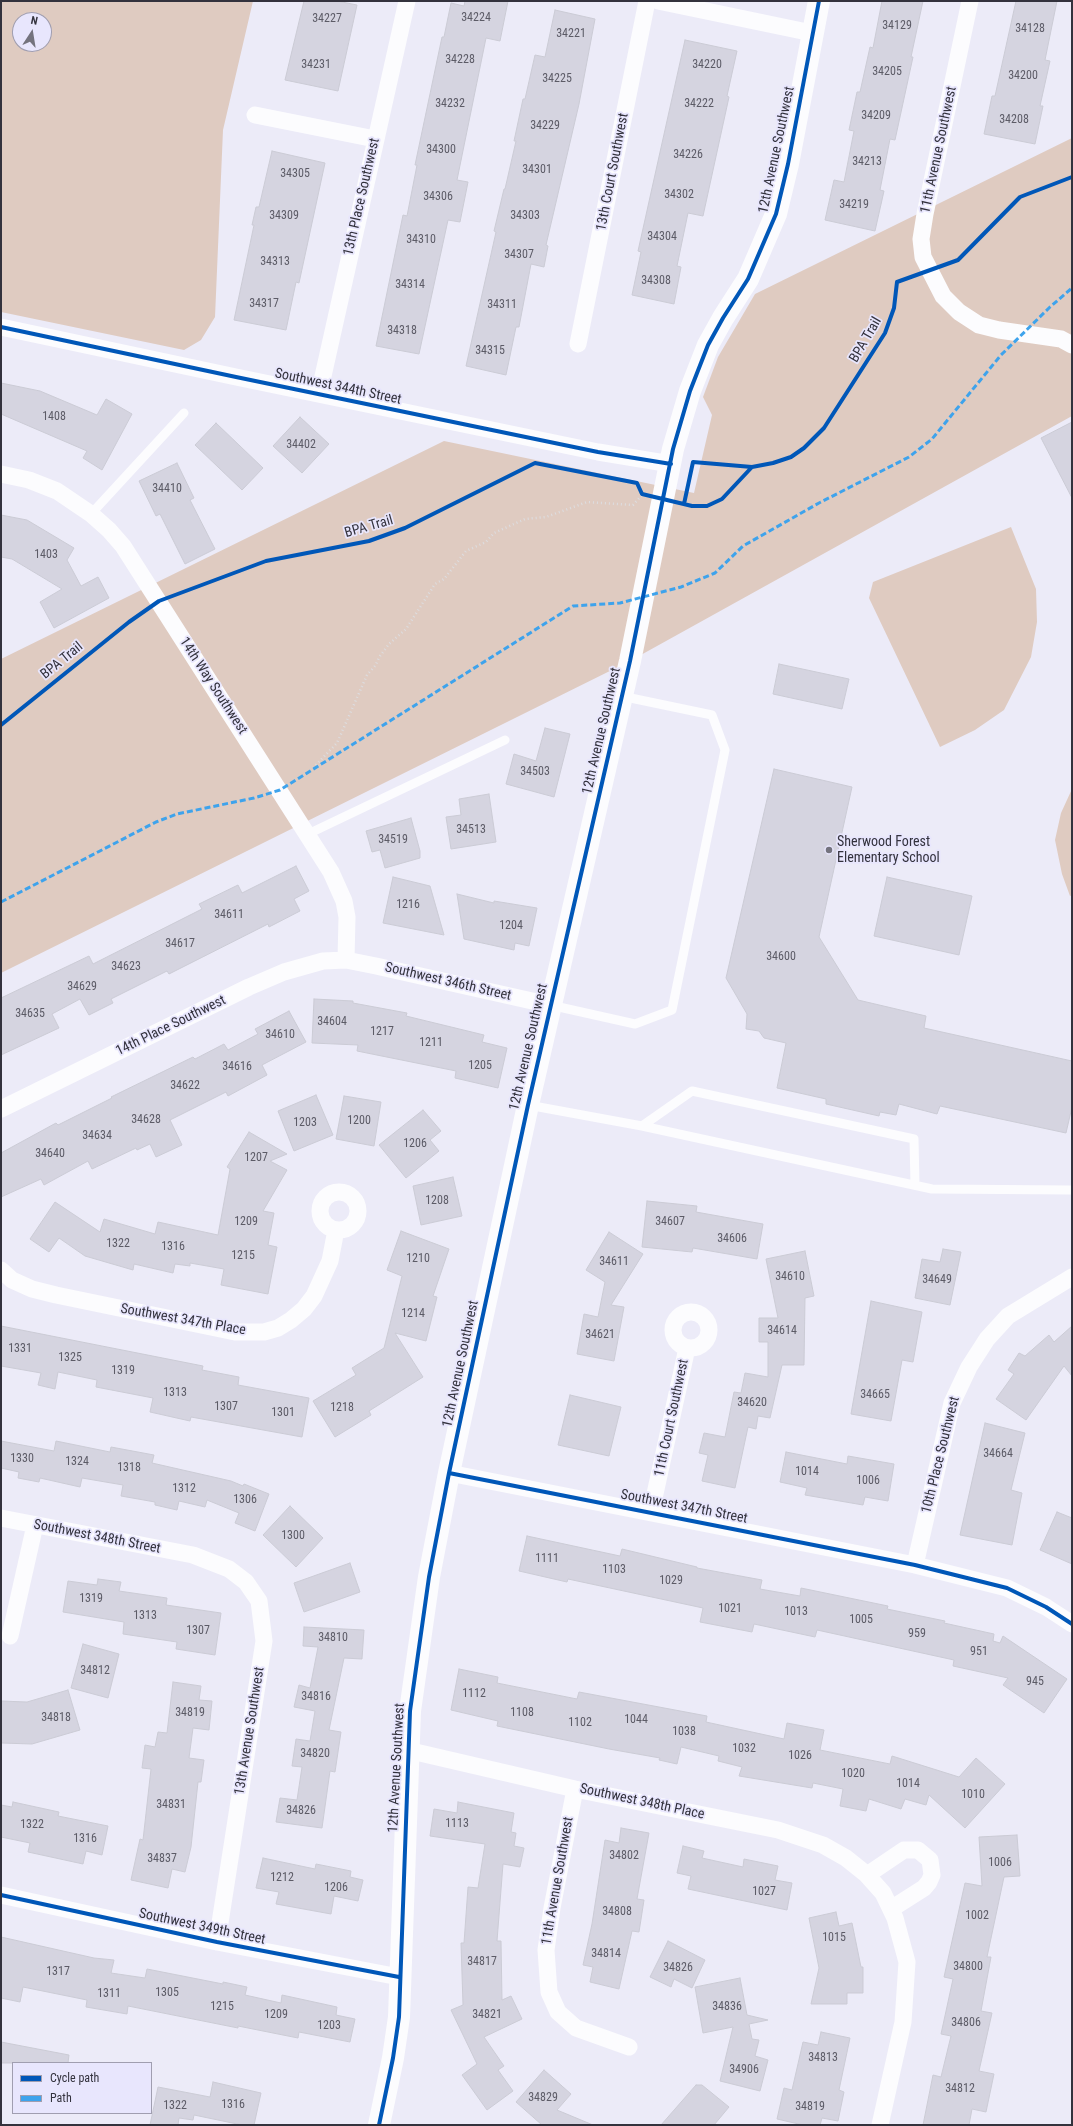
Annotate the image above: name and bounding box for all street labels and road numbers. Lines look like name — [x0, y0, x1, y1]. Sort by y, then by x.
street label: 12th Avenue Southwest — [755, 85, 799, 215]
street label: 11th Avenue Southwest — [917, 85, 961, 215]
street label: 13th Court Southwest — [593, 112, 633, 232]
street label: 13th Place Southwest — [340, 137, 384, 257]
street label: BPA Trail — [846, 314, 886, 366]
street label: Southwest 344th Street — [273, 365, 403, 409]
street label: BPA Trail — [343, 512, 395, 542]
street label: 14th Way Southwest — [175, 634, 251, 738]
street label: BPA Trail — [37, 639, 87, 683]
street label: 12th Avenue Southwest — [579, 666, 625, 796]
street label: Southwest 346th Street — [383, 959, 513, 1005]
street label: 12th Avenue Southwest — [506, 982, 552, 1112]
street label: 14th Place Southwest — [113, 992, 229, 1060]
street label: 12th Avenue Southwest — [439, 1299, 483, 1429]
street label: Southwest 347th Place — [119, 1301, 247, 1339]
street label: 11th Court Southwest — [651, 1358, 693, 1478]
street label: 10th Place Southwest — [918, 1395, 964, 1515]
street label: Southwest 347th Street — [619, 1486, 749, 1528]
street label: Southwest 348th Street — [32, 1516, 162, 1558]
street label: 13th Avenue Southwest — [232, 1666, 268, 1796]
street label: 12th Avenue Southwest — [385, 1703, 409, 1833]
street label: Southwest 348th Place — [578, 1781, 706, 1823]
street label: 11th Avenue Southwest — [538, 1816, 578, 1946]
street label: Southwest 349th Street — [137, 1905, 267, 1949]

